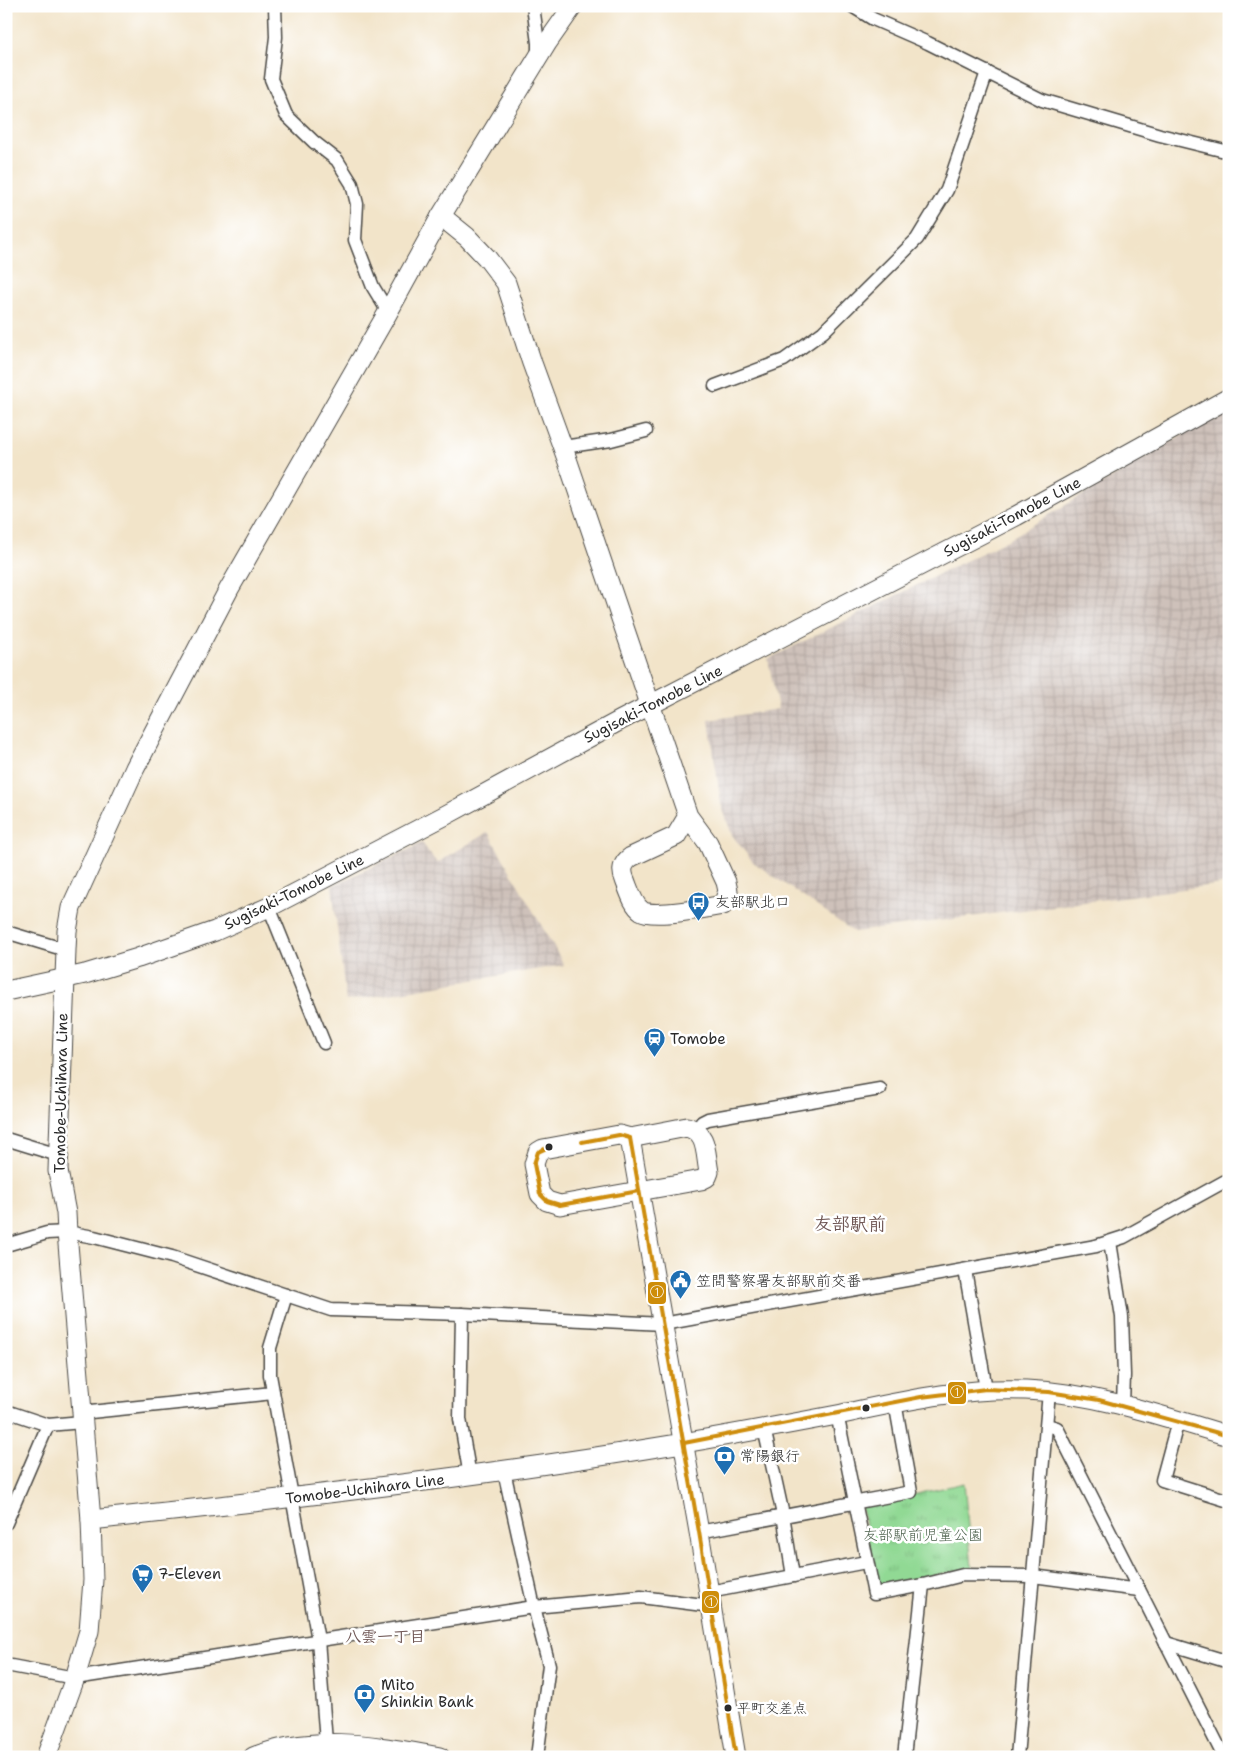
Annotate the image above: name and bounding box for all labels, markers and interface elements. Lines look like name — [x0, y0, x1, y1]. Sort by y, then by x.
street label: Sugisaki-Tomobe Line — [940, 472, 1084, 562]
street label: Sugisaki-Tomobe Line — [580, 660, 726, 748]
street label: Sugisaki-Tomobe Line — [221, 849, 367, 935]
bus stop icon: 友部駅北口 — [687, 890, 711, 921]
place label: 友部駅北口 — [715, 892, 790, 912]
street label: Tomobe-Uchihara Line — [50, 1013, 72, 1173]
station icon: Tomobe — [642, 1027, 666, 1058]
place label: Tomobe — [670, 1029, 726, 1049]
unlabelled marker — [544, 1142, 554, 1152]
district label: 友部駅前 — [814, 1212, 886, 1236]
public building icon: 笠間警察署友部駅前交番 — [668, 1269, 692, 1300]
place label: 笠間警察署友部駅前交番 — [696, 1271, 861, 1291]
line badge: ① — [647, 1281, 667, 1305]
text: ① — [650, 1283, 664, 1301]
line badge: ① — [947, 1381, 967, 1405]
text: ① — [950, 1383, 964, 1401]
unlabelled marker — [861, 1403, 871, 1413]
bank icon: 常陽銀行 — [712, 1444, 736, 1475]
place label: 常陽銀行 — [740, 1446, 800, 1466]
street label: Tomobe-Uchihara Line — [284, 1469, 446, 1509]
park label: 友部駅前児童公園 — [863, 1525, 983, 1545]
supermarket icon: 7-Eleven — [130, 1562, 154, 1593]
place label: 7-Eleven — [158, 1564, 221, 1584]
line badge: ① — [701, 1590, 720, 1614]
text: ① — [704, 1593, 718, 1611]
district label: 八雲一丁目 — [345, 1626, 425, 1647]
place label: Mito Shinkin Bank — [381, 1675, 474, 1712]
bank icon: Mito Shinkin Bank — [353, 1682, 377, 1713]
place label: 平町交差点 — [737, 1699, 807, 1717]
marker: 平町交差点 — [723, 1703, 733, 1713]

